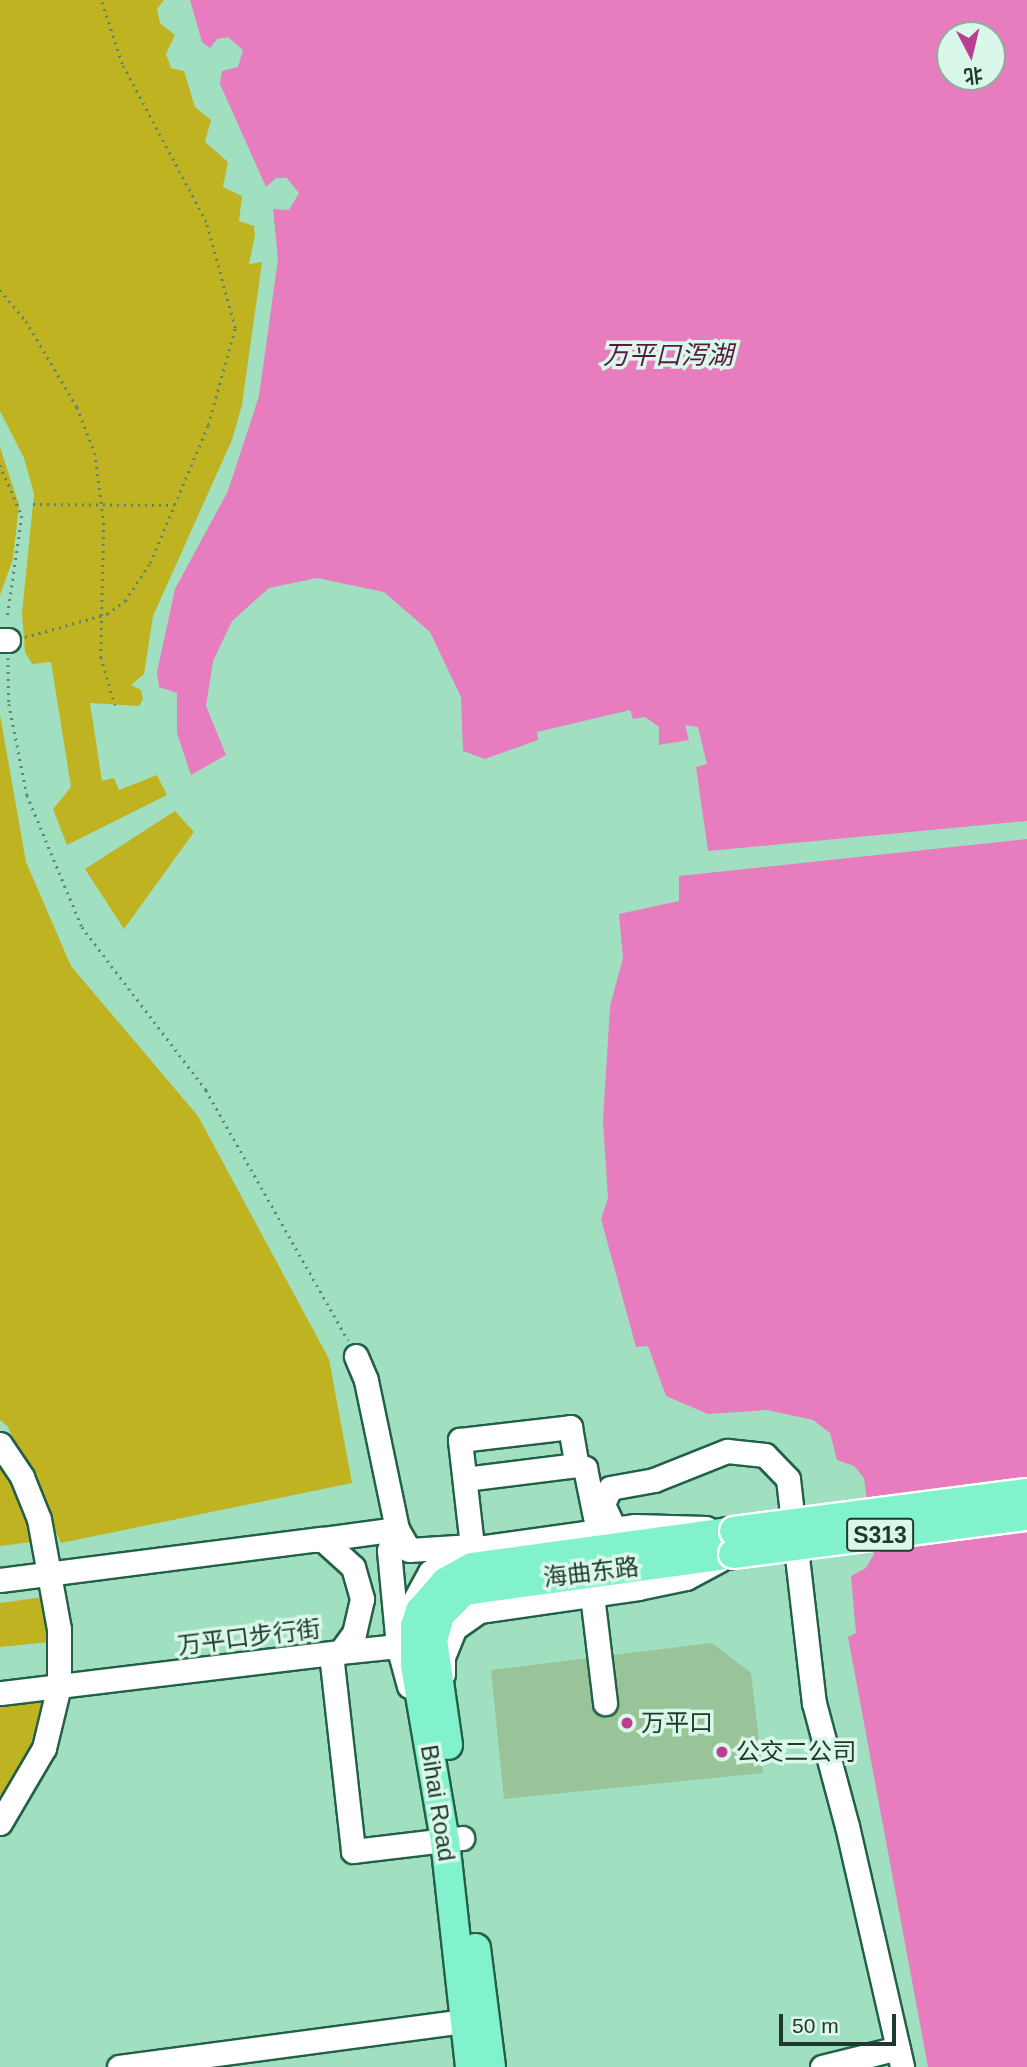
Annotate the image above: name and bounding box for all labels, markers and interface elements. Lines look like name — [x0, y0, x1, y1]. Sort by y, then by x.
north arrow — [936, 21, 1006, 91]
text: 北 — [963, 64, 984, 87]
water label: 万平口泻湖 — [603, 340, 733, 372]
road number: S313 — [845, 1516, 915, 1554]
street label: 海曲东路 — [542, 1552, 640, 1592]
street label: 万平口步行街 — [176, 1614, 322, 1660]
place label: 万平口 — [641, 1709, 713, 1737]
marker: 万平口 — [619, 1715, 635, 1731]
place label: 公交二公司 — [736, 1738, 856, 1766]
street label: Bihai Road — [415, 1743, 461, 1863]
marker: 公交二公司 — [714, 1744, 730, 1760]
scale bar — [782, 2000, 899, 2044]
text: 50 m — [792, 2014, 839, 2037]

